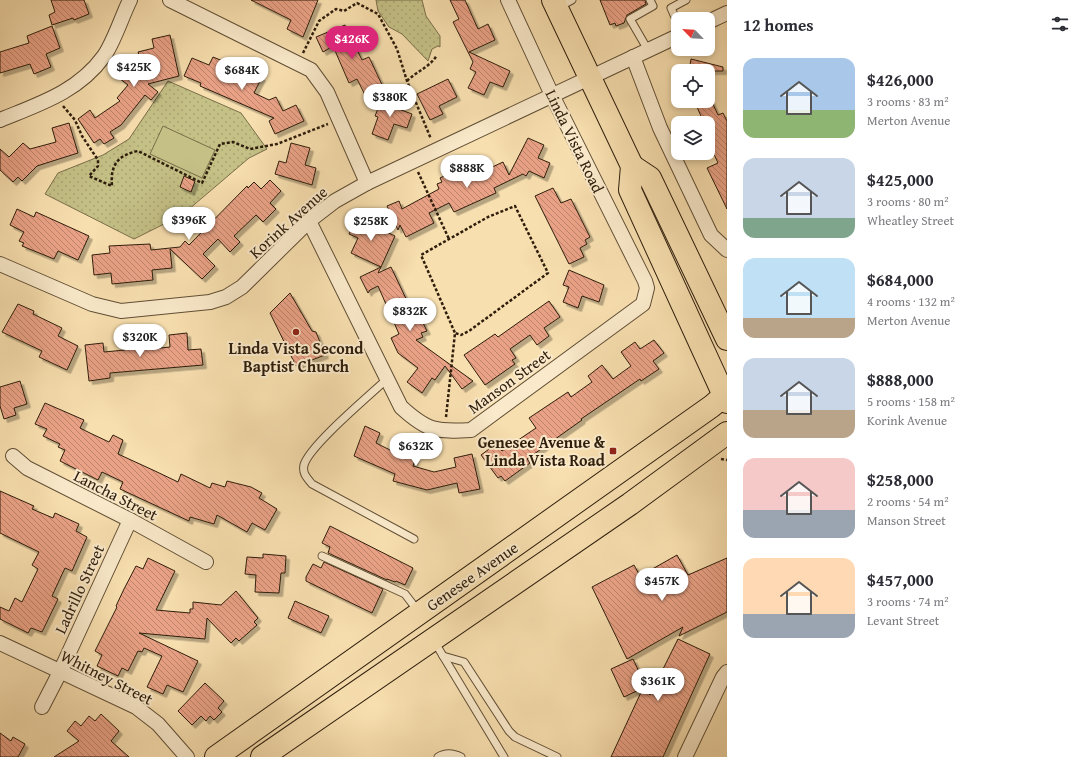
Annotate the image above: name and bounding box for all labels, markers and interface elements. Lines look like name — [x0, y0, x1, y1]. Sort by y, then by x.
north arrow — [671, 12, 715, 56]
map controls — [671, 12, 715, 160]
text: 12 homes — [743, 12, 814, 37]
icon: filters — [1049, 13, 1071, 35]
pin: $426K — [324, 26, 380, 60]
text: $426K — [334, 29, 370, 48]
pin: $425K — [106, 54, 162, 88]
text: $425K — [116, 57, 152, 76]
pin: $684K — [214, 57, 270, 91]
text: $684K — [224, 60, 260, 79]
button: locate — [671, 64, 715, 108]
text: $426,000 — [867, 67, 933, 92]
icon: home — [775, 74, 823, 122]
pin: $380K — [362, 84, 418, 118]
street label: Linda Vista Road — [540, 85, 611, 197]
text: $380K — [372, 87, 408, 106]
text: 3 rooms · 83 m² — [867, 92, 949, 111]
text: Merton Avenue — [867, 111, 950, 130]
button: layers — [671, 116, 715, 160]
pin: $888K — [439, 155, 495, 189]
text: $888K — [449, 158, 485, 177]
text: $425,000 — [867, 167, 933, 192]
icon: home — [775, 174, 823, 222]
street label: Korink Avenue — [243, 180, 333, 264]
text: 3 rooms · 80 m² — [867, 192, 949, 211]
pin: $396K — [161, 207, 217, 241]
pin: $258K — [343, 208, 399, 242]
text: $396K — [171, 210, 207, 229]
text: $258K — [353, 211, 389, 230]
text: Wheatley Street — [867, 211, 954, 230]
text: $684,000 — [867, 267, 933, 292]
icon: home — [775, 274, 823, 322]
text: 4 rooms · 132 m² — [867, 292, 955, 311]
pin: $832K — [382, 298, 438, 332]
text: $832K — [392, 301, 428, 320]
text: Merton Avenue — [867, 311, 950, 330]
pin: $320K — [112, 324, 168, 358]
text: $320K — [122, 327, 158, 346]
marker: Linda Vista Second Baptist Church — [291, 327, 301, 337]
place label: Linda Vista Second Baptist Church — [229, 336, 364, 378]
street label: Manson Street — [463, 343, 556, 419]
text: $888,000 — [867, 367, 933, 392]
icon: home — [775, 374, 823, 422]
text: 5 rooms · 158 m² — [867, 392, 955, 411]
text: Korink Avenue — [867, 411, 947, 430]
place label: Genesee Avenue & Linda Vista Road — [478, 430, 606, 472]
pin: $632K — [388, 433, 444, 467]
text: $632K — [398, 436, 434, 455]
marker: Genesee Avenue & Linda Vista Road — [608, 446, 618, 456]
street label: Lancha Street — [70, 463, 163, 527]
text: $258,000 — [867, 467, 933, 492]
icon: home — [775, 474, 823, 522]
text: 2 rooms · 54 m² — [867, 492, 949, 511]
text: Manson Street — [867, 511, 946, 530]
street label: Genesee Avenue — [421, 535, 523, 617]
street label: Ladrillo Street — [48, 540, 110, 638]
text: $457,000 — [867, 567, 933, 592]
pin: $457K — [634, 568, 690, 602]
text: $457K — [644, 571, 680, 590]
icon: home — [775, 574, 823, 622]
text: 3 rooms · 74 m² — [867, 592, 949, 611]
text: Levant Street — [867, 611, 939, 630]
street label: Whitney Street — [56, 643, 158, 711]
pin: $361K — [630, 668, 686, 702]
text: $361K — [640, 671, 676, 690]

